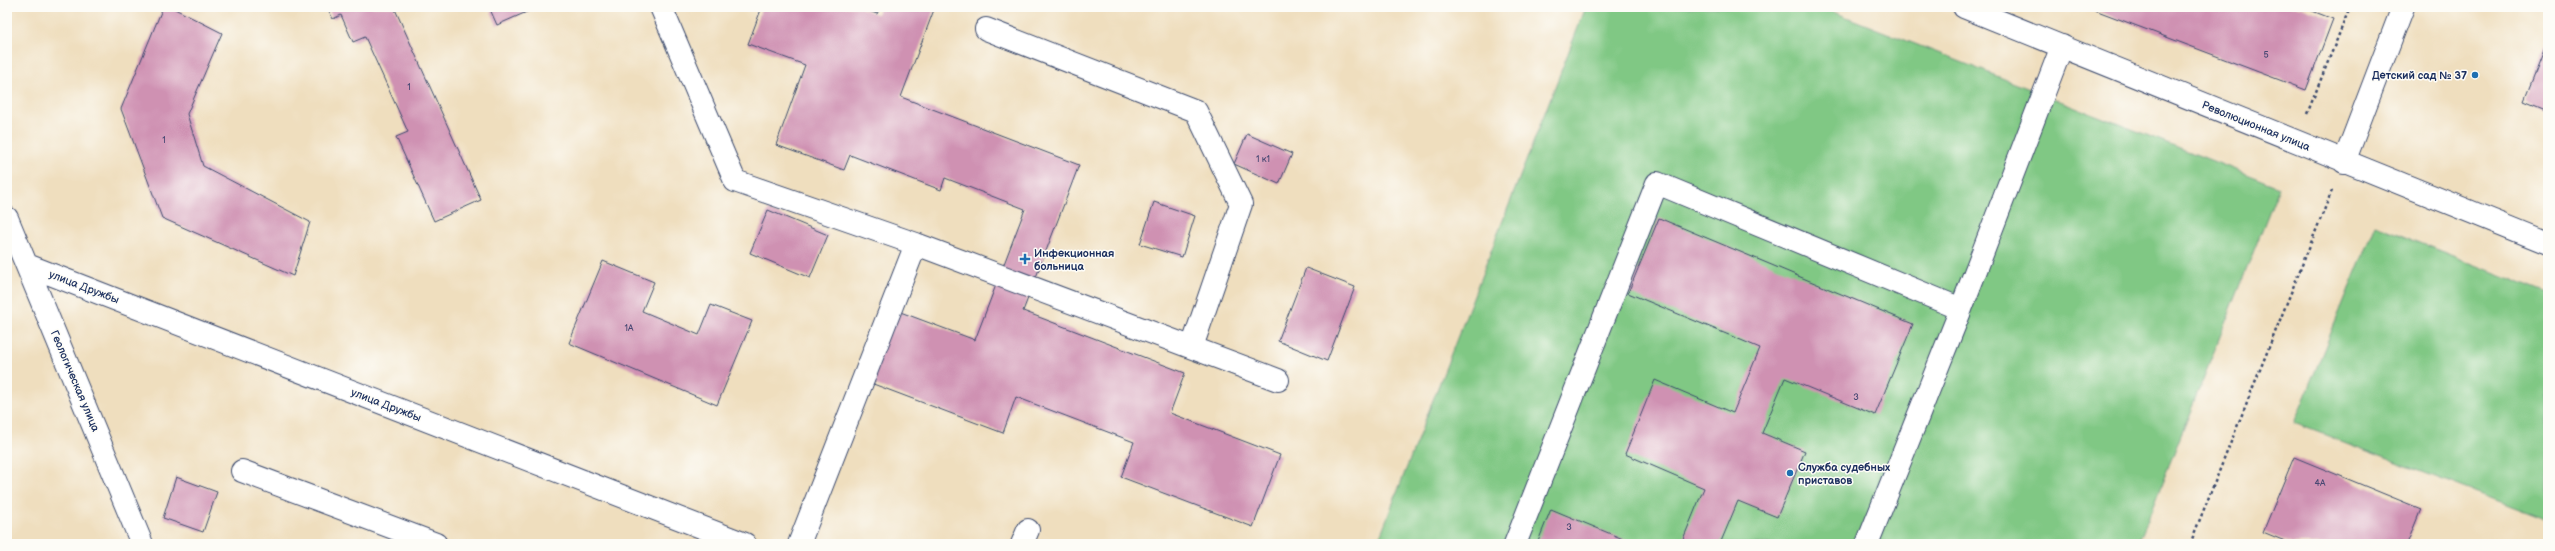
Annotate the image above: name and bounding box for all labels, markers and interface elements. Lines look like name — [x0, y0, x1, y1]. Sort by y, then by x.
house number: 5 — [2263, 50, 2269, 61]
place label: Детский сад № 37 — [2372, 69, 2467, 82]
marker: Детский сад № 37 — [2470, 70, 2480, 80]
house number: 1 — [407, 82, 411, 93]
street label: Революционная улица — [2200, 98, 2313, 154]
house number: 1 — [162, 135, 166, 146]
house number: 1 к1 — [1256, 154, 1270, 165]
place label: Инфекционная больница — [1034, 247, 1114, 273]
marker: Инфекционная больница — [1019, 253, 1031, 265]
street label: улица Дружбы — [47, 268, 121, 306]
house number: 1А — [625, 323, 634, 334]
street label: Геологическая улица — [48, 328, 103, 434]
street label: улица Дружбы — [349, 386, 423, 424]
house number: 3 — [1853, 392, 1859, 403]
place label: Служба судебных приставов — [1798, 461, 1890, 487]
marker: Служба судебных приставов — [1785, 468, 1795, 478]
house number: 4А — [2315, 478, 2326, 489]
house number: 3 — [1566, 522, 1572, 533]

